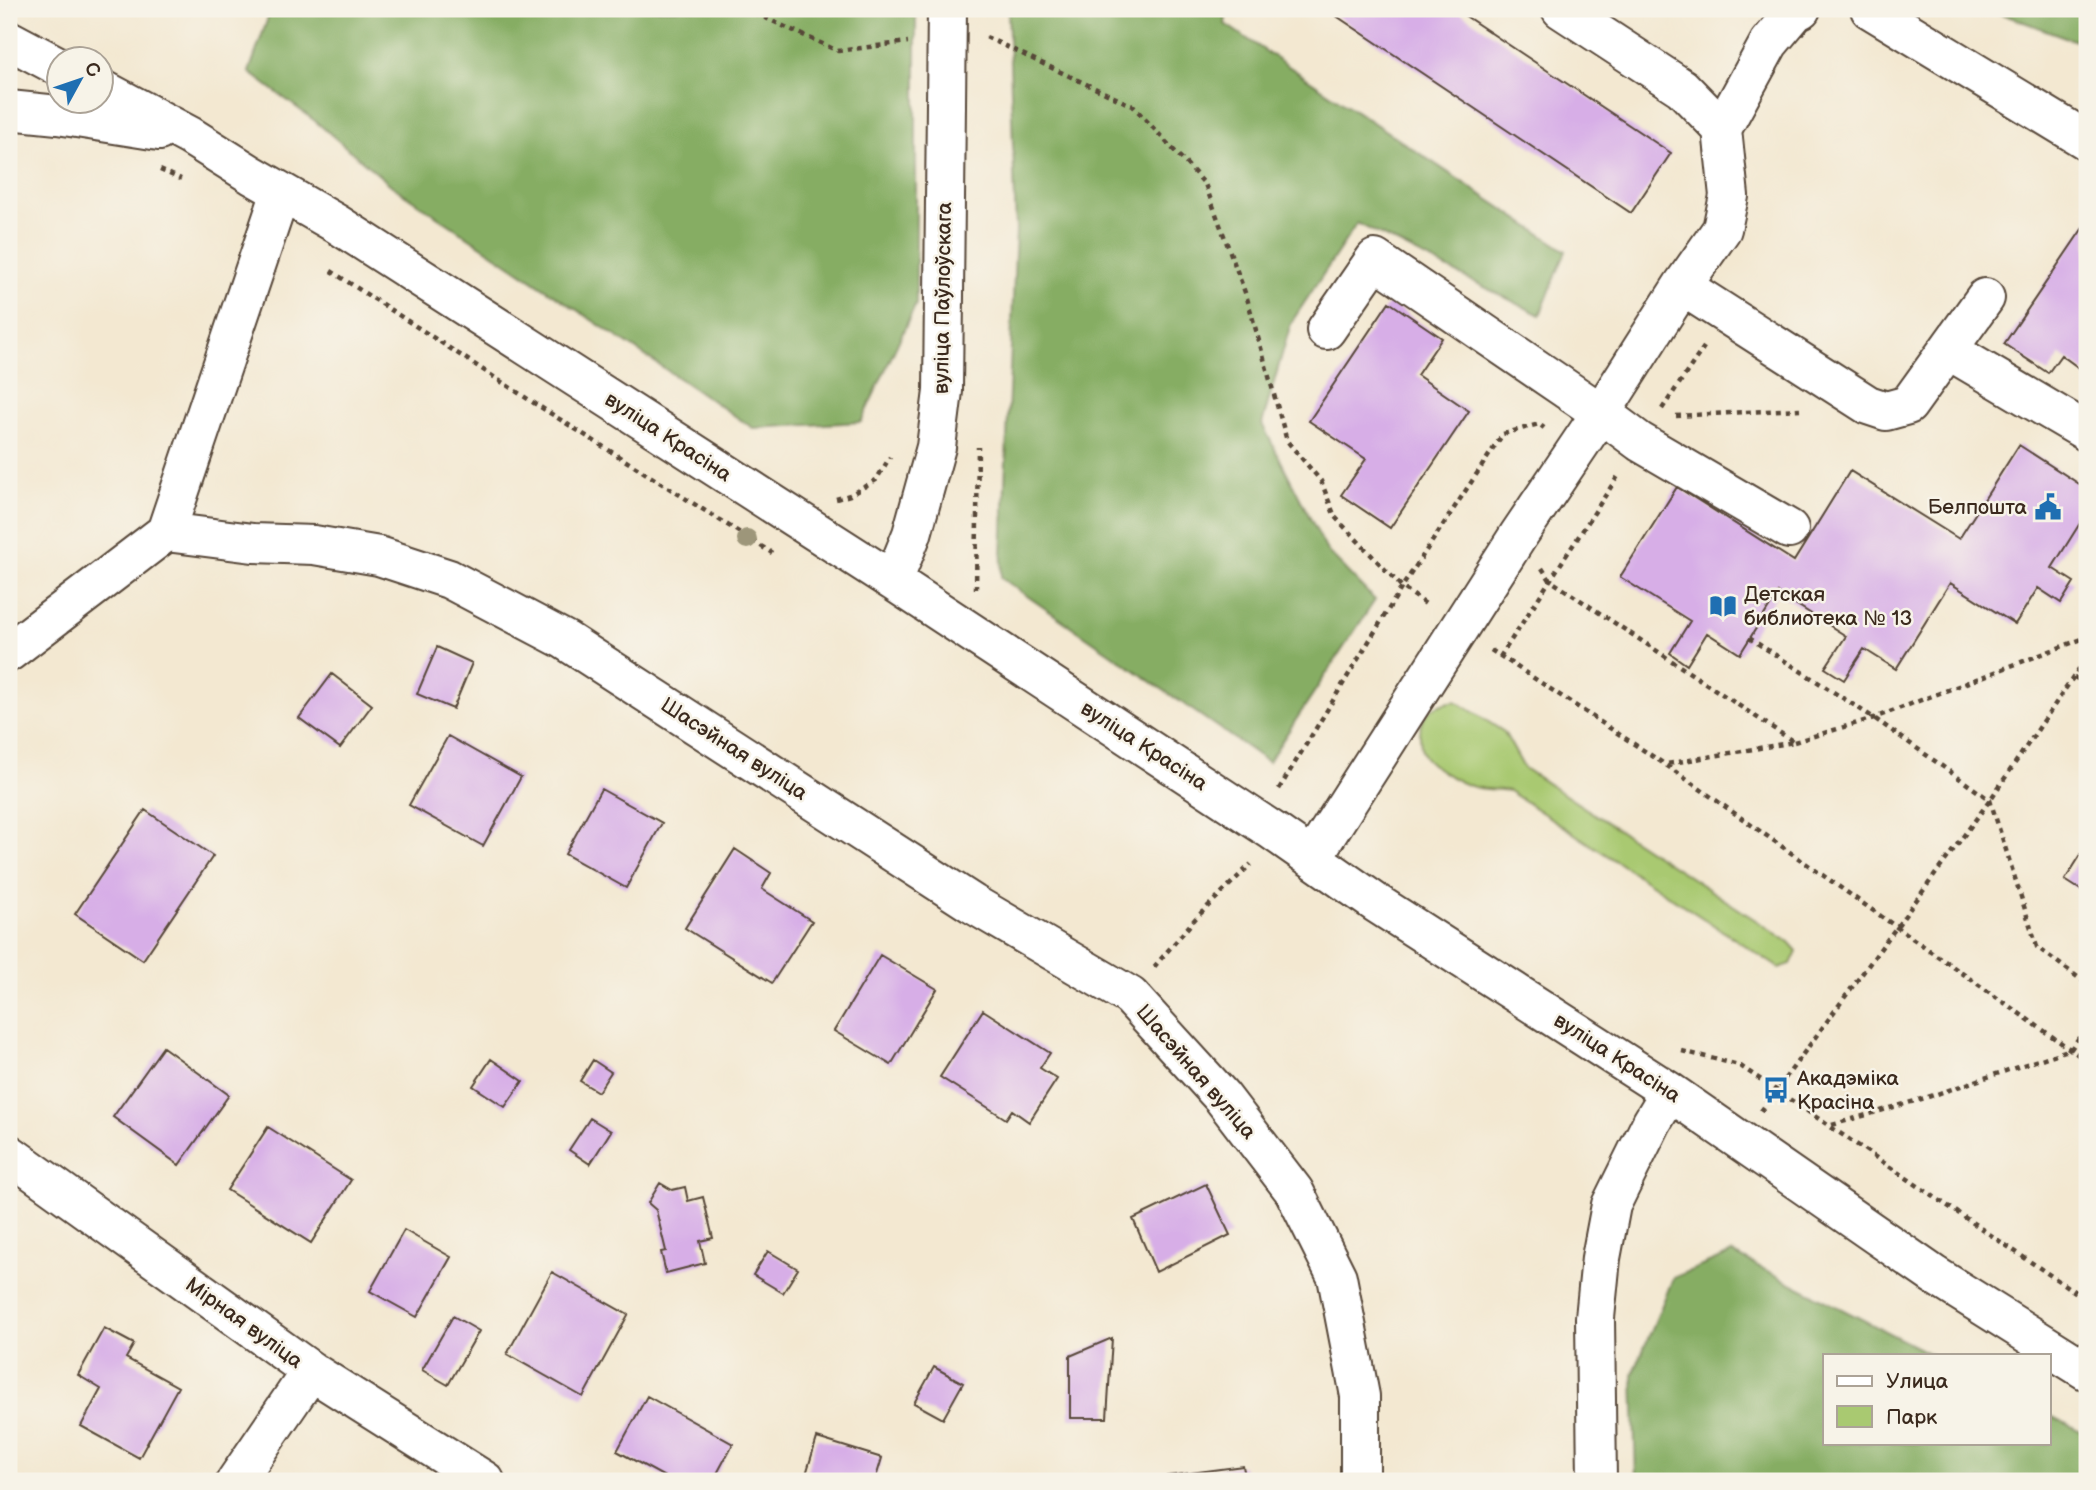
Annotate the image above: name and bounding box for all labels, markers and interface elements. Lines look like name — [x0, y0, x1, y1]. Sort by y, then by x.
north arrow — [46, 46, 116, 116]
text: С — [79, 58, 105, 82]
street label: вуліца Паўлоўскага — [929, 201, 957, 394]
street label: вуліца Красіна — [600, 387, 736, 487]
public building icon: Белпошта — [2033, 492, 2063, 522]
place label: Белпошта — [1928, 495, 2028, 520]
place label: Детская библиотека № 13 — [1744, 582, 1913, 631]
library icon: Детская библиотека № 13 — [1708, 591, 1738, 621]
street label: Шасэйная вуліца — [656, 692, 813, 806]
street label: вуліца Красіна — [1076, 696, 1212, 796]
street label: Шасэйная вуліца — [1131, 1000, 1262, 1145]
street label: вуліца Красіна — [1549, 1008, 1685, 1108]
place label: Акадэміка Красіна — [1796, 1066, 1899, 1115]
bus stop icon: Акадэміка Красіна — [1761, 1075, 1791, 1105]
street label: Мірная вуліца — [181, 1272, 308, 1374]
legend — [1823, 1354, 2050, 1444]
text: Улица — [1886, 1369, 1949, 1394]
text: Парк — [1886, 1405, 1937, 1430]

